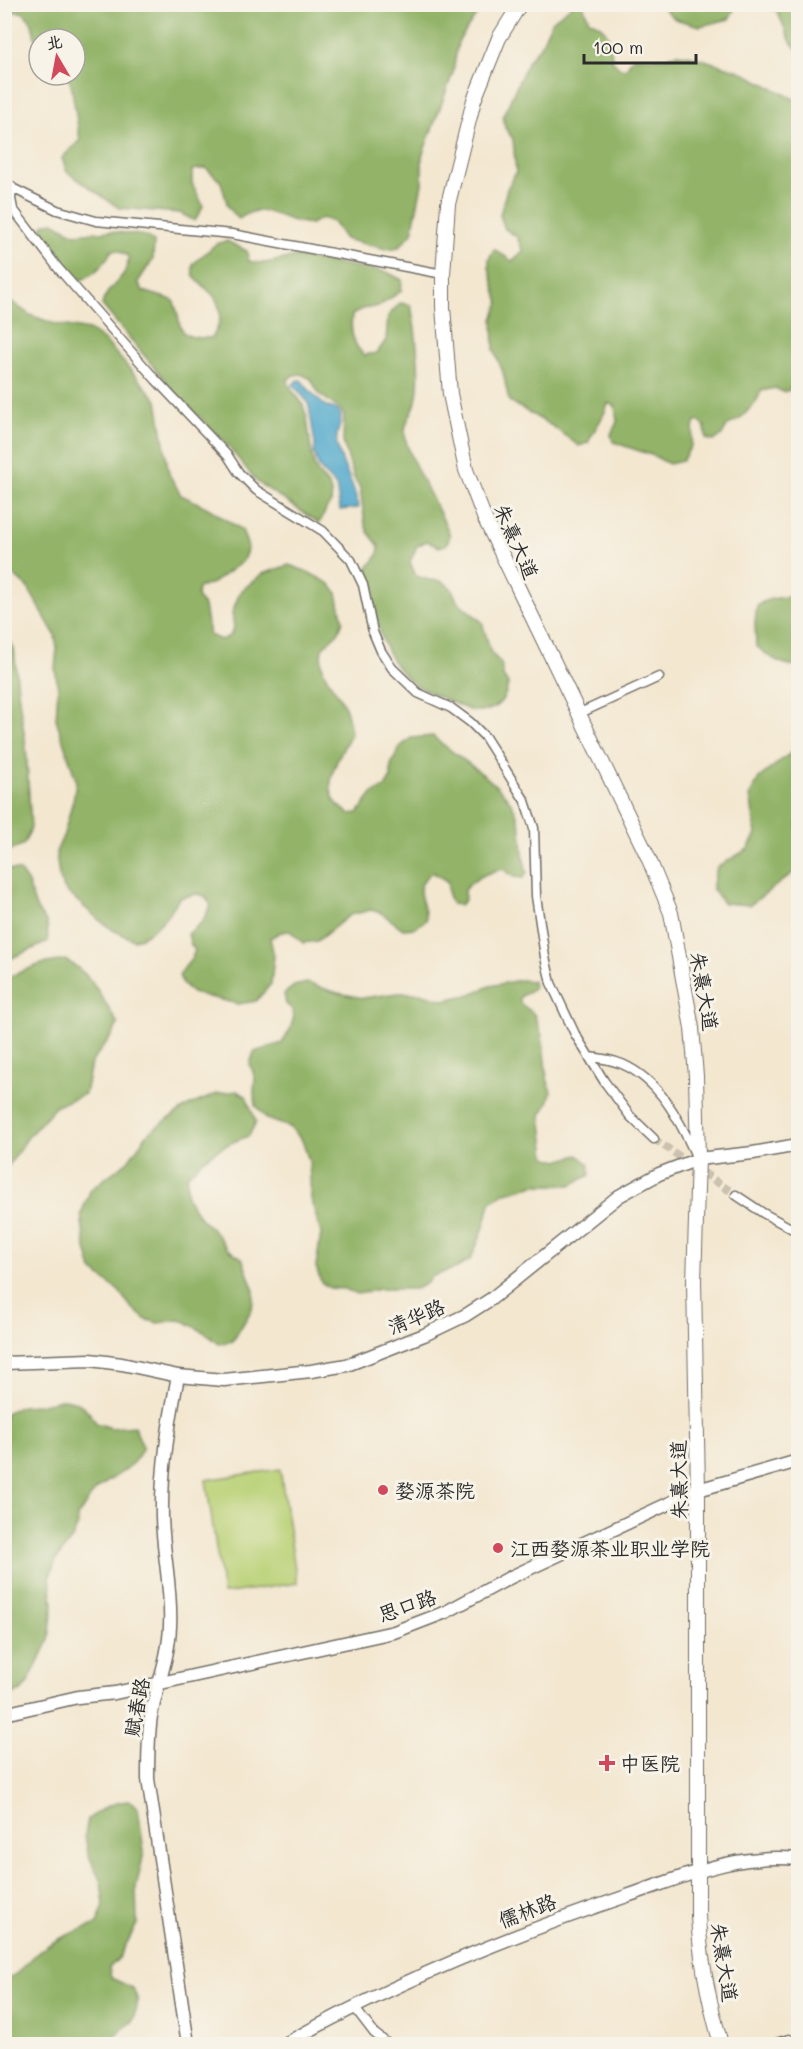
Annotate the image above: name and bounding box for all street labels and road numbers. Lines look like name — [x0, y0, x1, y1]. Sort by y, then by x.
street label: 朱熹大道 — [489, 499, 545, 583]
street label: 朱熹大道 — [685, 949, 725, 1033]
street label: 清华路 — [383, 1292, 450, 1340]
street label: 朱熹大道 — [664, 1440, 692, 1520]
street label: 思口路 — [374, 1583, 441, 1627]
street label: 赋春路 — [118, 1674, 155, 1739]
street label: 儒林路 — [494, 1887, 561, 1933]
street label: 朱熹大道 — [706, 1920, 744, 2004]

